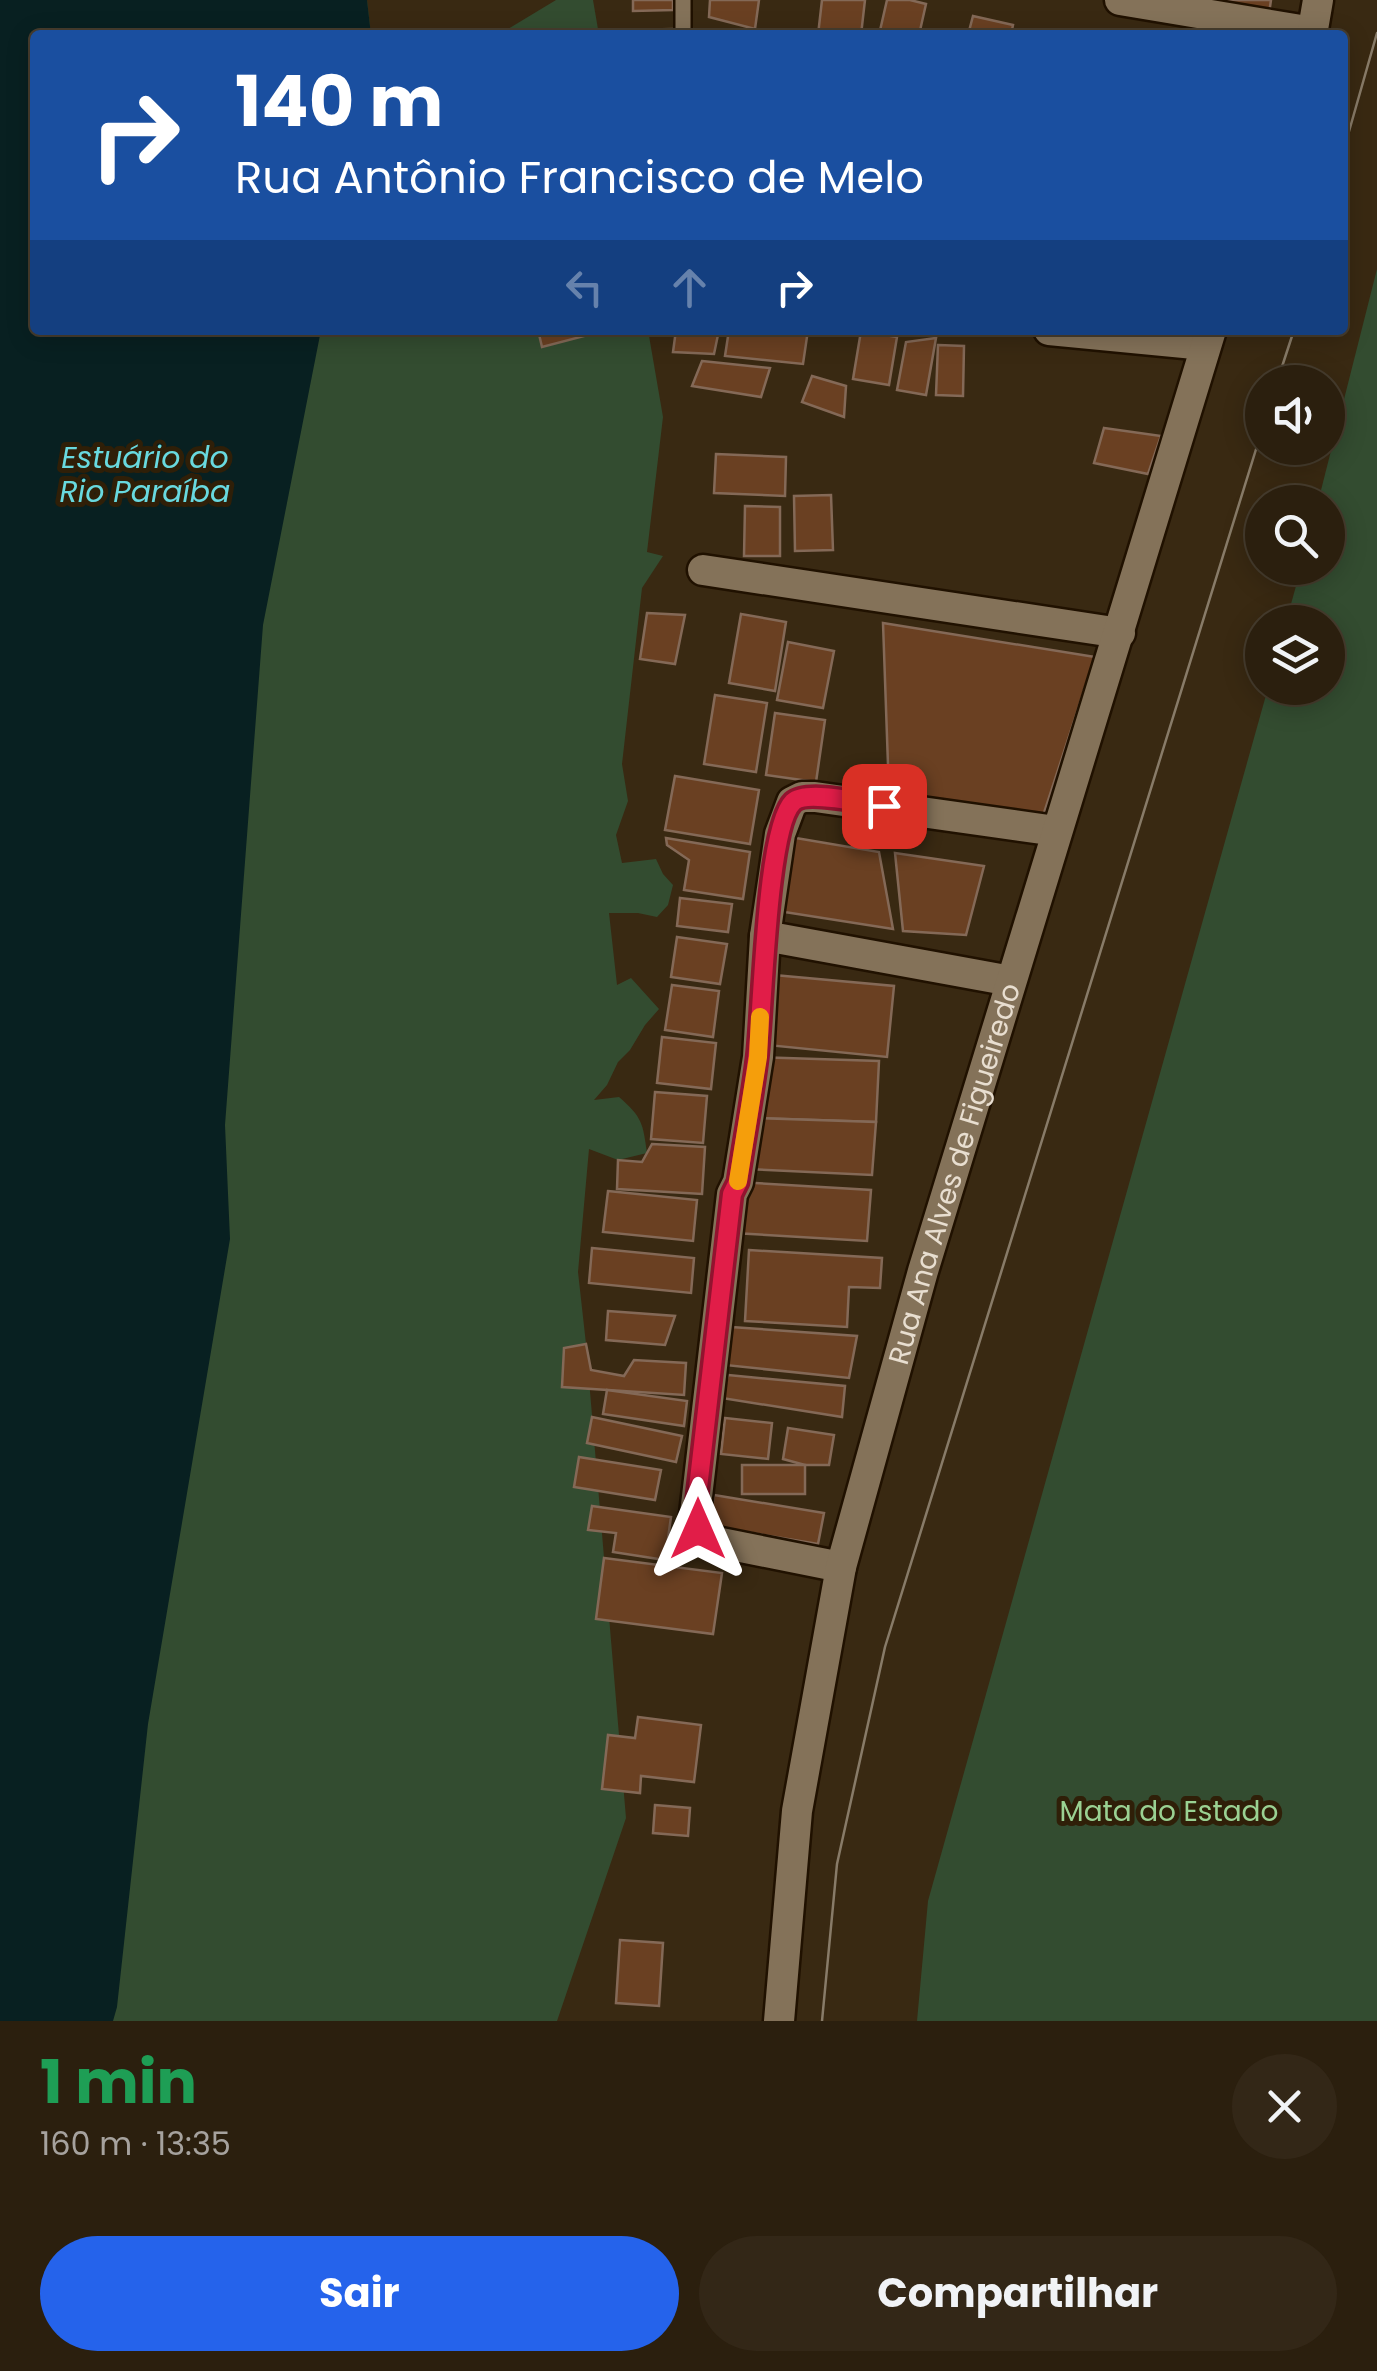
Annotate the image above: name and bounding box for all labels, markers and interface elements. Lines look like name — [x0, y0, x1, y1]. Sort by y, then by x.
text: 140 m — [235, 52, 443, 151]
icon: right — [70, 70, 200, 200]
text: Rua Antônio Francisco de Melo — [235, 146, 924, 209]
icon: left — [557, 260, 612, 315]
icon: ahead — [662, 260, 717, 315]
icon: right — [767, 260, 822, 315]
map controls — [1245, 365, 1345, 705]
button: sound — [1245, 365, 1345, 465]
water label: Estuário do Rio Paraíba — [60, 436, 230, 513]
button: search — [1245, 485, 1345, 585]
button: layers — [1245, 605, 1345, 705]
pin — [842, 764, 927, 849]
icon: arrive — [857, 779, 912, 834]
street label: Rua Ana Alves de Figueiredo — [879, 978, 1030, 1369]
position arrow — [646, 1477, 750, 1581]
park label: Mata do Estado — [1060, 1792, 1278, 1831]
text: 1 min — [40, 2040, 197, 2124]
button: close — [1232, 2054, 1337, 2159]
text: 160 m · 13:35 — [40, 2121, 231, 2166]
button: Sair — [40, 2236, 679, 2351]
button: Compartilhar — [699, 2236, 1337, 2351]

